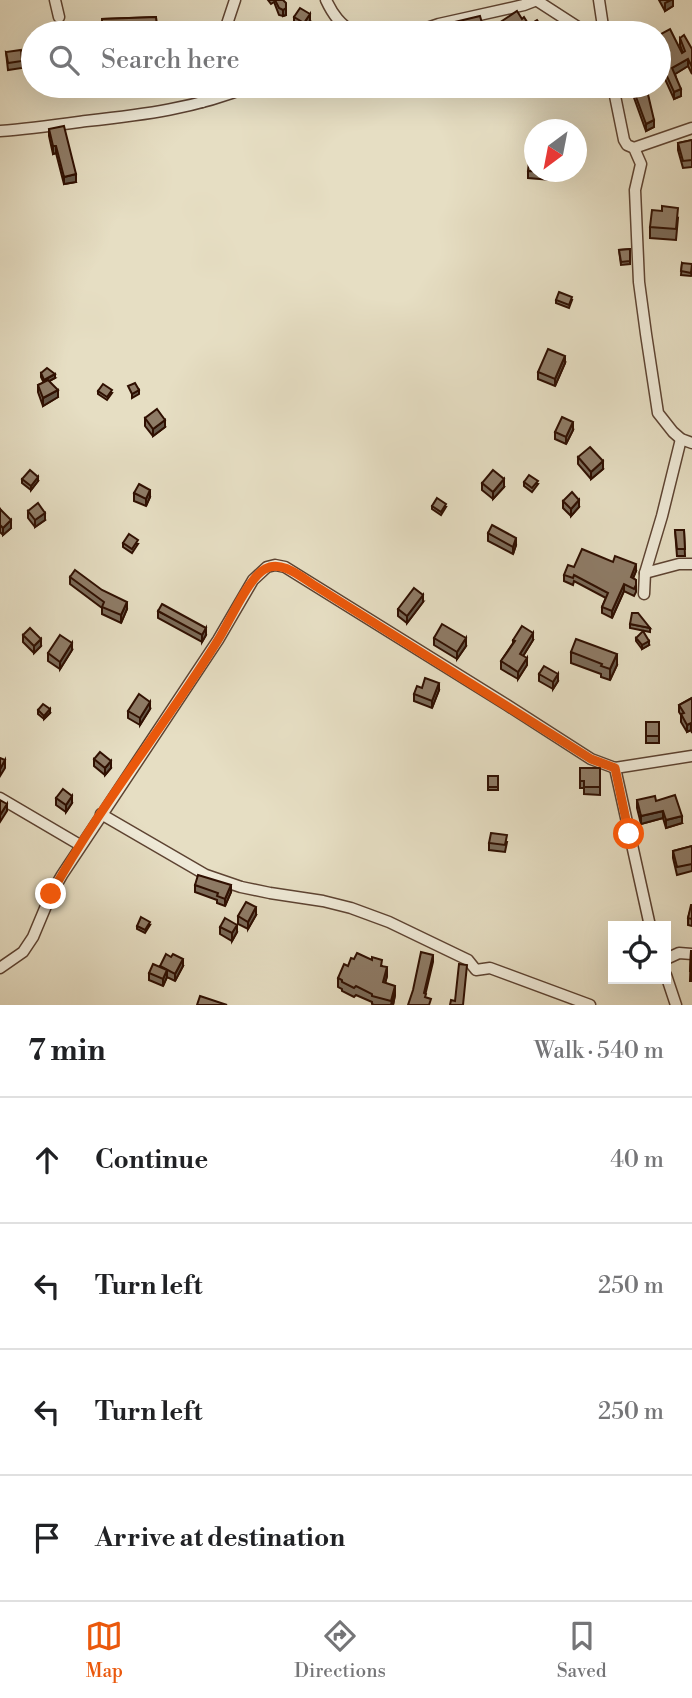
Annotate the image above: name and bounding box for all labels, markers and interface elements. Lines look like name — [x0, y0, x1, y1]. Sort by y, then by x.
search box — [21, 21, 671, 98]
icon: search — [45, 41, 83, 79]
text: Search here — [101, 44, 240, 76]
north arrow — [524, 119, 587, 182]
route start — [613, 818, 644, 849]
route end — [35, 878, 66, 909]
map controls — [608, 921, 671, 984]
button: locate — [608, 921, 671, 984]
text: 7 min — [28, 1032, 106, 1070]
text: Walk · 540 m — [534, 1037, 664, 1065]
icon: ahead — [28, 1141, 66, 1179]
text: Continue — [95, 1144, 208, 1176]
text: 40 m — [610, 1146, 664, 1174]
icon: left — [28, 1267, 66, 1305]
text: Turn left — [95, 1270, 203, 1302]
text: 250 m — [598, 1272, 664, 1300]
icon: left — [28, 1393, 66, 1431]
text: Turn left — [95, 1396, 203, 1428]
text: 250 m — [598, 1398, 664, 1426]
icon: arrive — [28, 1519, 66, 1557]
text: Arrive at destination — [95, 1522, 345, 1554]
tab: Map — [85, 1617, 123, 1683]
tab: Directions — [294, 1617, 386, 1683]
tab: Saved — [557, 1617, 607, 1683]

